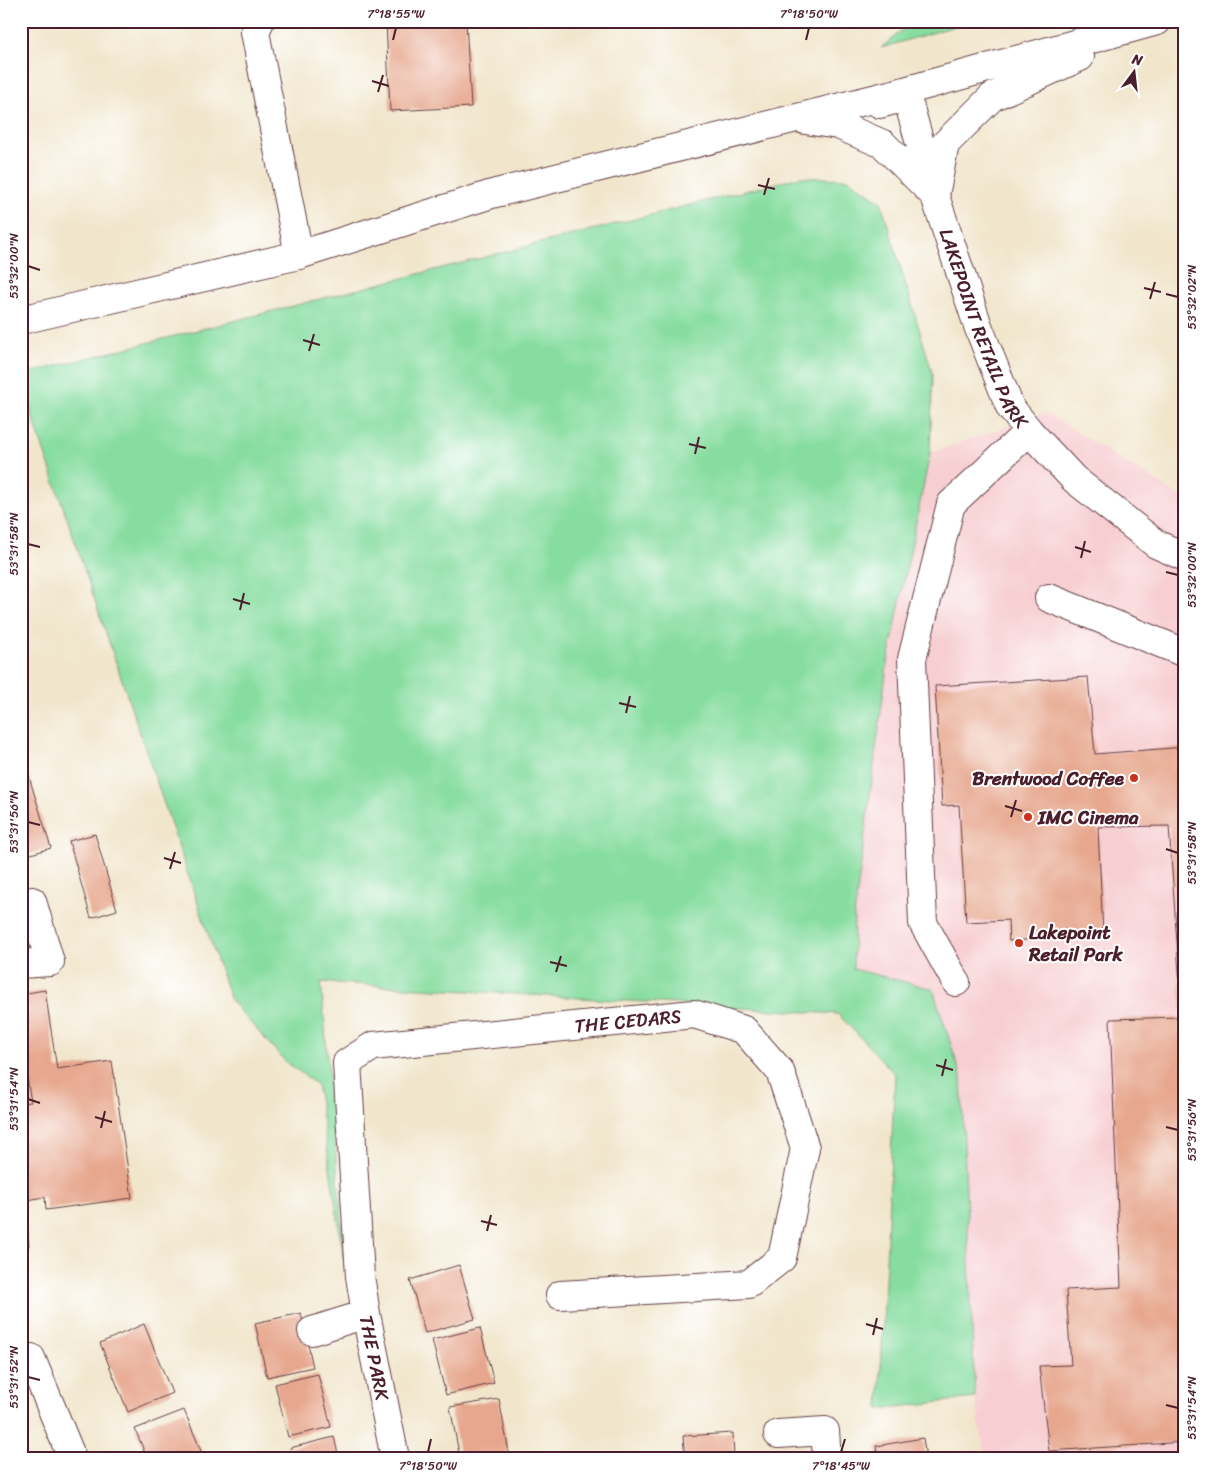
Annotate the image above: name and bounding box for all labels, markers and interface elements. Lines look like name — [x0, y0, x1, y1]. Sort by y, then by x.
text: 7°18'55"W — [367, 3, 426, 25]
text: 7°18'50"W — [780, 3, 839, 25]
text: N — [1128, 46, 1145, 73]
north arrow — [1108, 48, 1158, 98]
street label: LAKEPOINT RETAIL PARK — [930, 224, 1038, 437]
text: 53°32'00"N — [3, 233, 25, 299]
text: 53°32'02"N — [1181, 264, 1203, 329]
text: 53°31'58"N — [3, 512, 25, 576]
text: 53°32'00"N — [1181, 542, 1203, 608]
place label: Brentwood Coffee — [972, 762, 1125, 795]
marker: Brentwood Coffee — [1128, 772, 1140, 784]
text: 53°31'56"N — [3, 790, 25, 853]
place label: IMC Cinema — [1037, 801, 1139, 834]
marker: IMC Cinema — [1022, 811, 1034, 823]
text: 53°31'58"N — [1181, 821, 1203, 885]
place label: Lakepoint Retail Park — [1028, 916, 1124, 971]
marker: Lakepoint Retail Park — [1013, 937, 1025, 949]
street label: THE CEDARS — [573, 999, 683, 1042]
text: 53°31'54"N — [3, 1067, 25, 1131]
text: 53°31'56"N — [1181, 1098, 1203, 1161]
street label: THE PARK — [350, 1312, 400, 1404]
text: 53°31'52"N — [3, 1345, 25, 1408]
text: 53°31'54"N — [1181, 1376, 1203, 1440]
text: 7°18'50"W — [399, 1455, 458, 1477]
text: 7°18'45"W — [812, 1455, 871, 1477]

